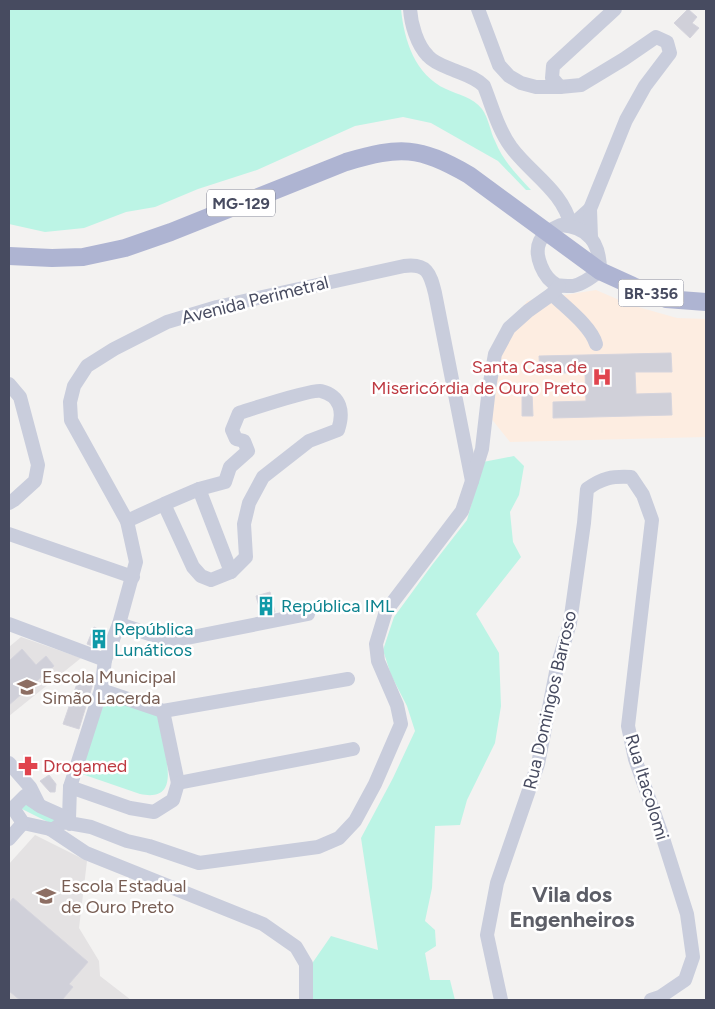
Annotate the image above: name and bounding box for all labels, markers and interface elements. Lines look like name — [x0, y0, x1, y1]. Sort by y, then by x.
road number: MG-129 — [207, 190, 275, 217]
street label: Avenida Perimetral — [179, 271, 331, 329]
road number: BR-356 — [618, 280, 684, 306]
place label: Santa Casa de Misericórdia de Ouro Preto — [371, 356, 587, 399]
hospital icon: Santa Casa de Misericórdia de Ouro Preto — [591, 366, 613, 388]
building icon: República IML — [255, 595, 277, 617]
place label: República IML — [281, 595, 395, 617]
street label: Rua Domingos Barroso — [519, 608, 581, 792]
place label: República Lunáticos — [114, 618, 193, 661]
building icon: República Lunáticos — [88, 628, 110, 650]
place label: Escola Municipal Simão Lacerda — [42, 666, 176, 709]
school or university icon: Escola Municipal Simão Lacerda — [16, 676, 38, 698]
street label: Rua Itacolomi — [620, 731, 674, 843]
pharmacy icon: Drogamed — [17, 755, 39, 777]
place label: Drogamed — [43, 755, 127, 777]
place label: Escola Estadual de Ouro Preto — [61, 875, 187, 918]
district label: Vila dos Engenheiros — [509, 881, 635, 933]
school or university icon: Escola Estadual de Ouro Preto — [35, 885, 57, 907]

